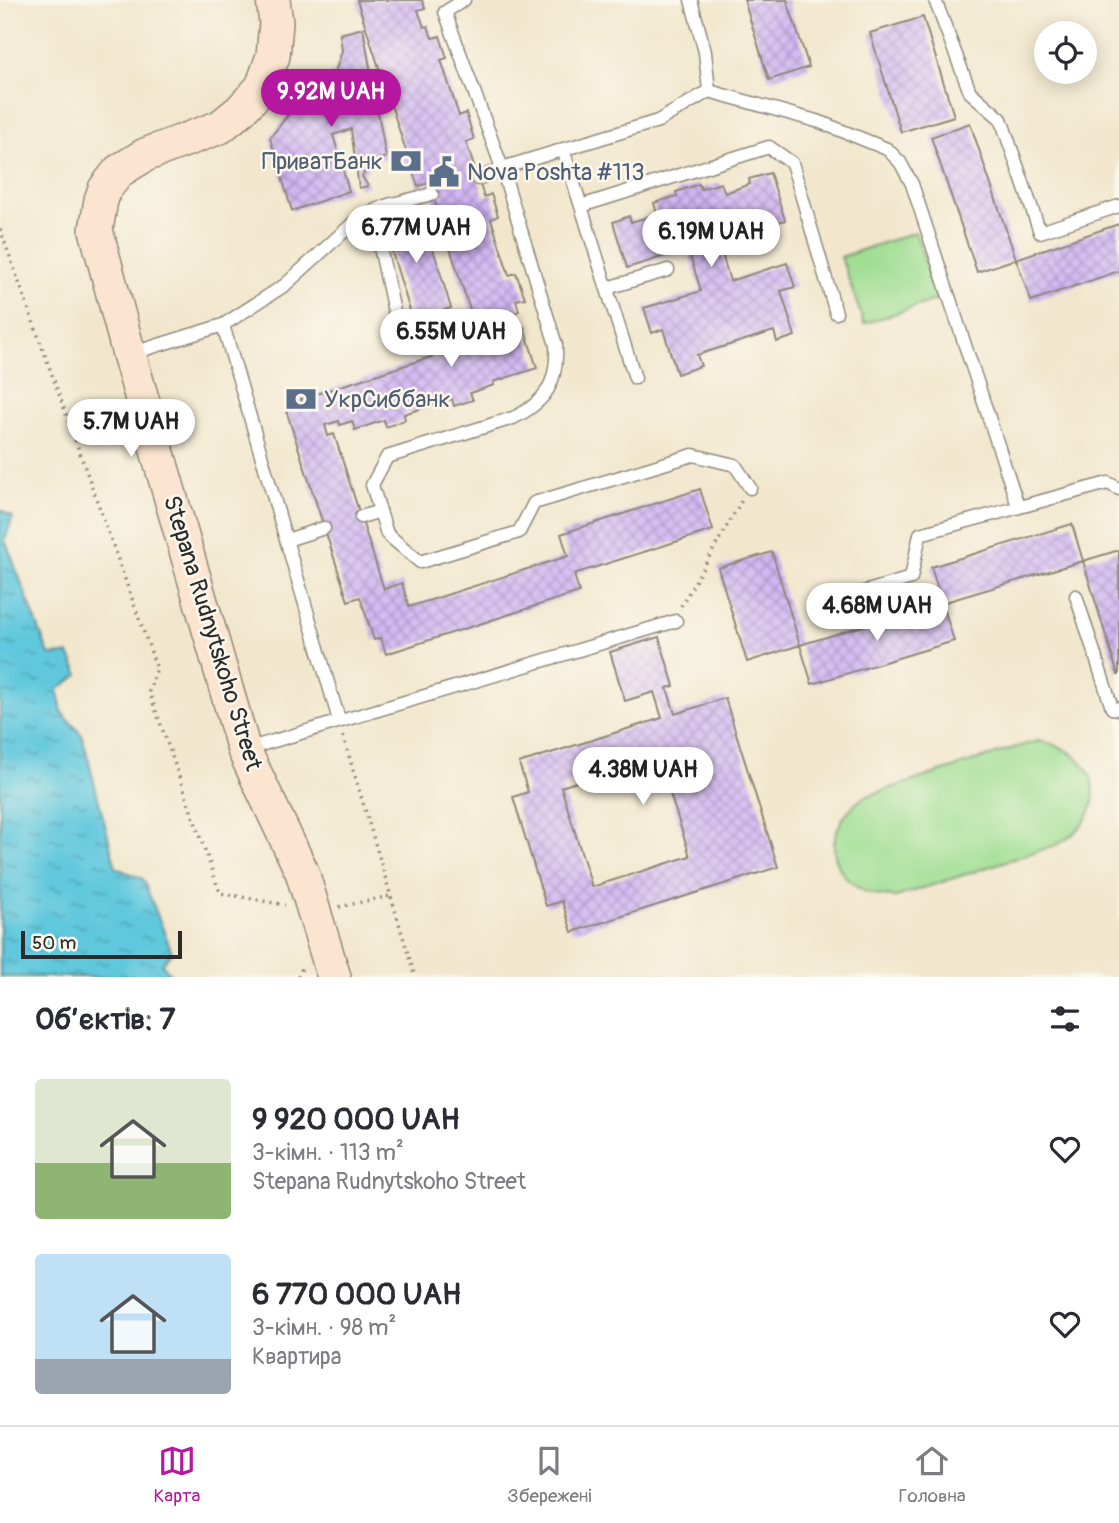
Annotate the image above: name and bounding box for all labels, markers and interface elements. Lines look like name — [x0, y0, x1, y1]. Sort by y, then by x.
map controls — [1034, 21, 1097, 84]
button: locate — [1034, 21, 1097, 84]
pin: 9.92M UAH — [251, 69, 411, 129]
text: 9.92M UAH — [277, 77, 385, 106]
bank icon: ПриватБанк — [389, 144, 423, 178]
place label: ПриватБанк — [262, 147, 383, 176]
public building icon: Nova Poshta #113 — [427, 155, 461, 189]
place label: Nova Poshta #113 — [467, 158, 645, 187]
pin: 6.77M UAH — [336, 205, 496, 265]
pin: 6.19M UAH — [631, 210, 791, 269]
text: 6.77M UAH — [361, 213, 471, 242]
text: 6.19M UAH — [658, 217, 764, 246]
pin: 6.55M UAH — [371, 310, 531, 369]
text: 6.55M UAH — [396, 317, 506, 346]
bank icon: УкрСиббанк — [284, 382, 318, 416]
place label: УкрСиббанк — [324, 385, 451, 414]
pin: 5.7M UAH — [59, 400, 203, 459]
text: 5.7M UAH — [83, 407, 179, 436]
street label: Stepana Rudnytskoho Street — [157, 492, 268, 774]
pin: 4.68M UAH — [797, 584, 957, 643]
text: 4.68M UAH — [822, 591, 932, 620]
pin: 4.38M UAH — [563, 748, 723, 807]
text: 4.38M UAH — [588, 755, 698, 784]
scale bar — [21, 928, 182, 960]
text: 50 m — [32, 931, 76, 955]
icon: filters — [1046, 1000, 1084, 1038]
text: Об’єктів: 7 — [35, 1001, 176, 1038]
text: 9 920 000 UAH — [252, 1101, 459, 1138]
icon: home — [91, 1107, 175, 1191]
icon: heart — [1046, 1130, 1084, 1168]
text: 3-кімн. · 113 m² — [252, 1138, 404, 1167]
text: Stepana Rudnytskoho Street — [252, 1167, 526, 1196]
text: 6 770 000 UAH — [252, 1276, 461, 1313]
icon: home — [91, 1282, 175, 1366]
icon: heart — [1046, 1305, 1084, 1343]
text: 3-кімн. · 98 m² — [252, 1313, 396, 1342]
text: Квартира — [252, 1342, 341, 1371]
tab: Карта — [153, 1442, 200, 1508]
tab: Збережені — [507, 1442, 592, 1508]
tab: Головна — [898, 1442, 966, 1508]

